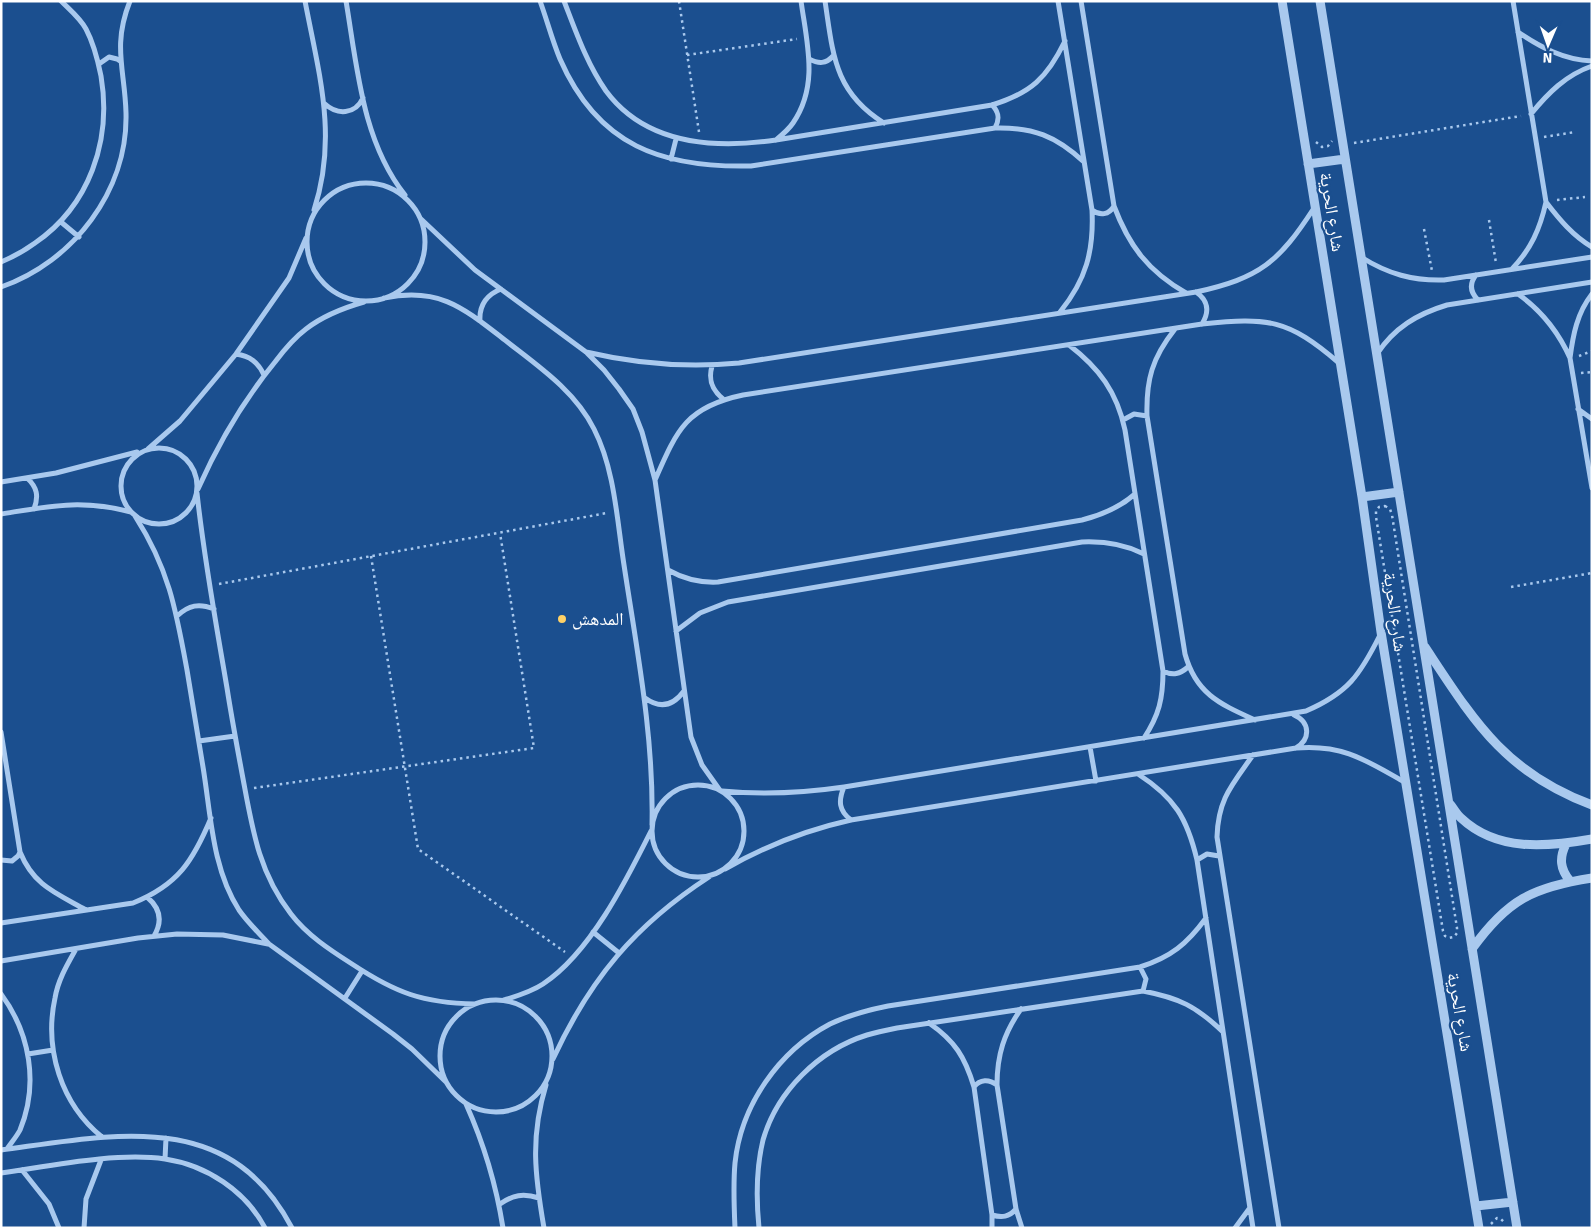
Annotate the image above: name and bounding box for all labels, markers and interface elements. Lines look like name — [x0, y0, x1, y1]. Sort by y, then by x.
north arrow — [1523, 20, 1573, 70]
text: N — [1542, 49, 1553, 66]
street label: شارع الحرية — [1315, 171, 1349, 253]
street label: شارع الحرية — [1379, 571, 1411, 653]
place label: المدهش — [572, 608, 624, 630]
marker: المدهش — [556, 613, 568, 625]
street label: شارع الحرية — [1442, 971, 1478, 1053]

